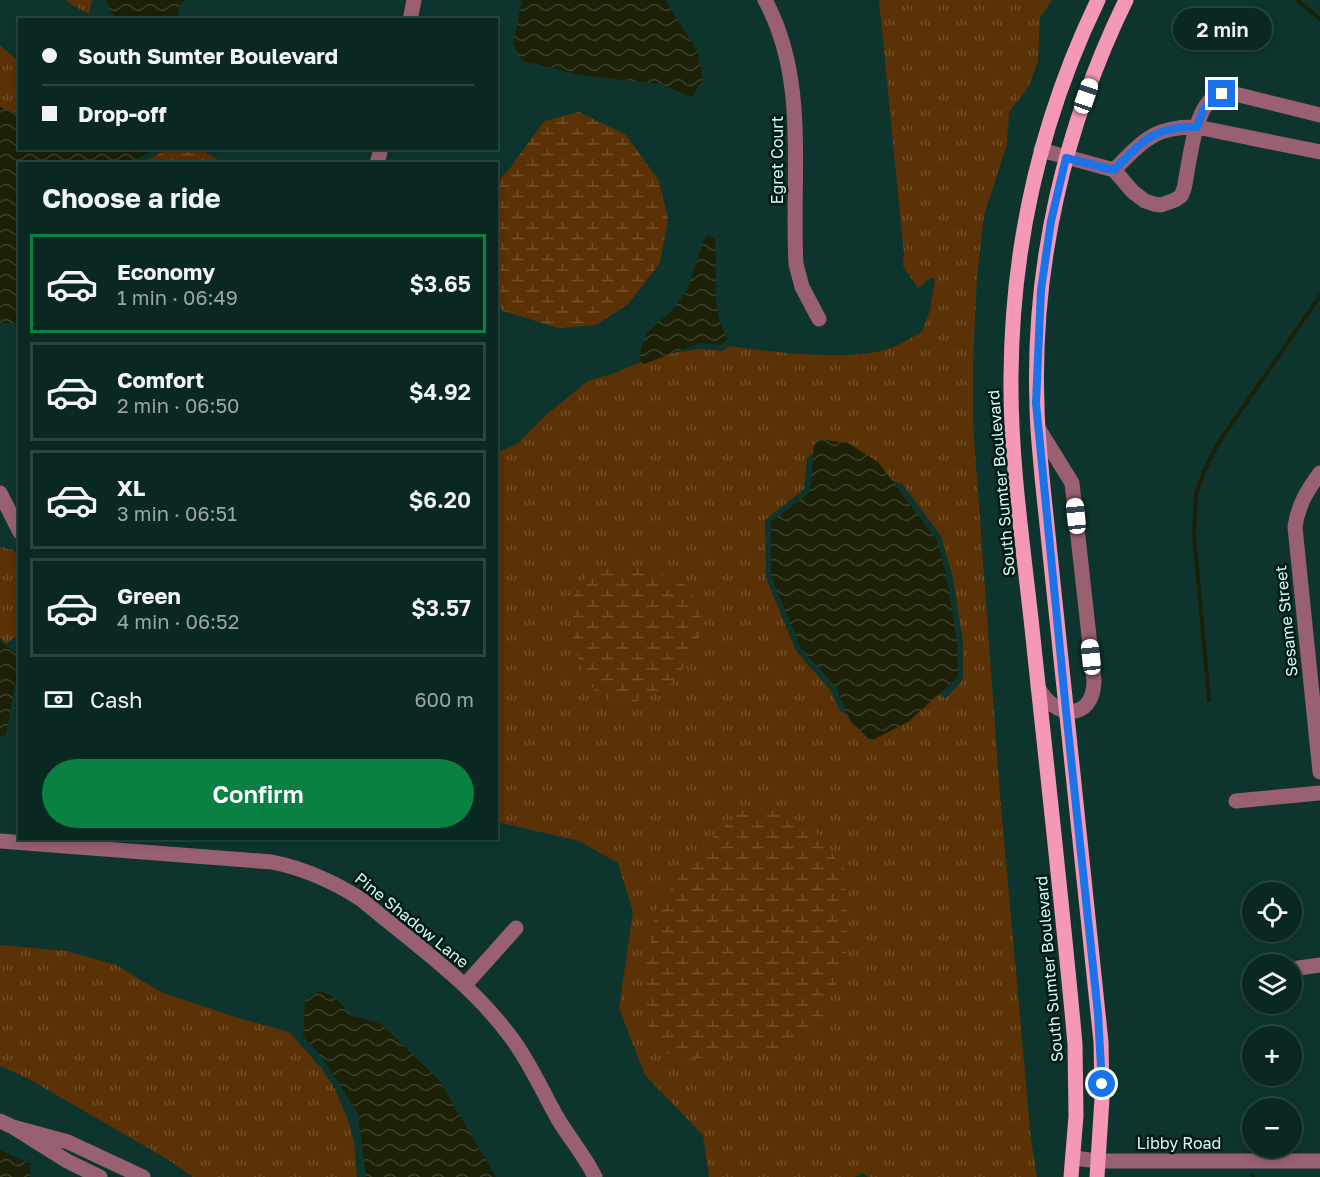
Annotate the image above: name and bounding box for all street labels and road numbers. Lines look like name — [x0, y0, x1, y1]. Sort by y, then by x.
street label: Egret Court — [767, 116, 787, 204]
street label: South Sumter Boulevard — [983, 389, 1019, 577]
street label: Sesame Street — [1270, 564, 1302, 678]
street label: Pine Shadow Lane — [351, 868, 473, 972]
street label: South Sumter Boulevard — [1031, 875, 1067, 1063]
street label: Libby Road — [1137, 1133, 1221, 1153]

